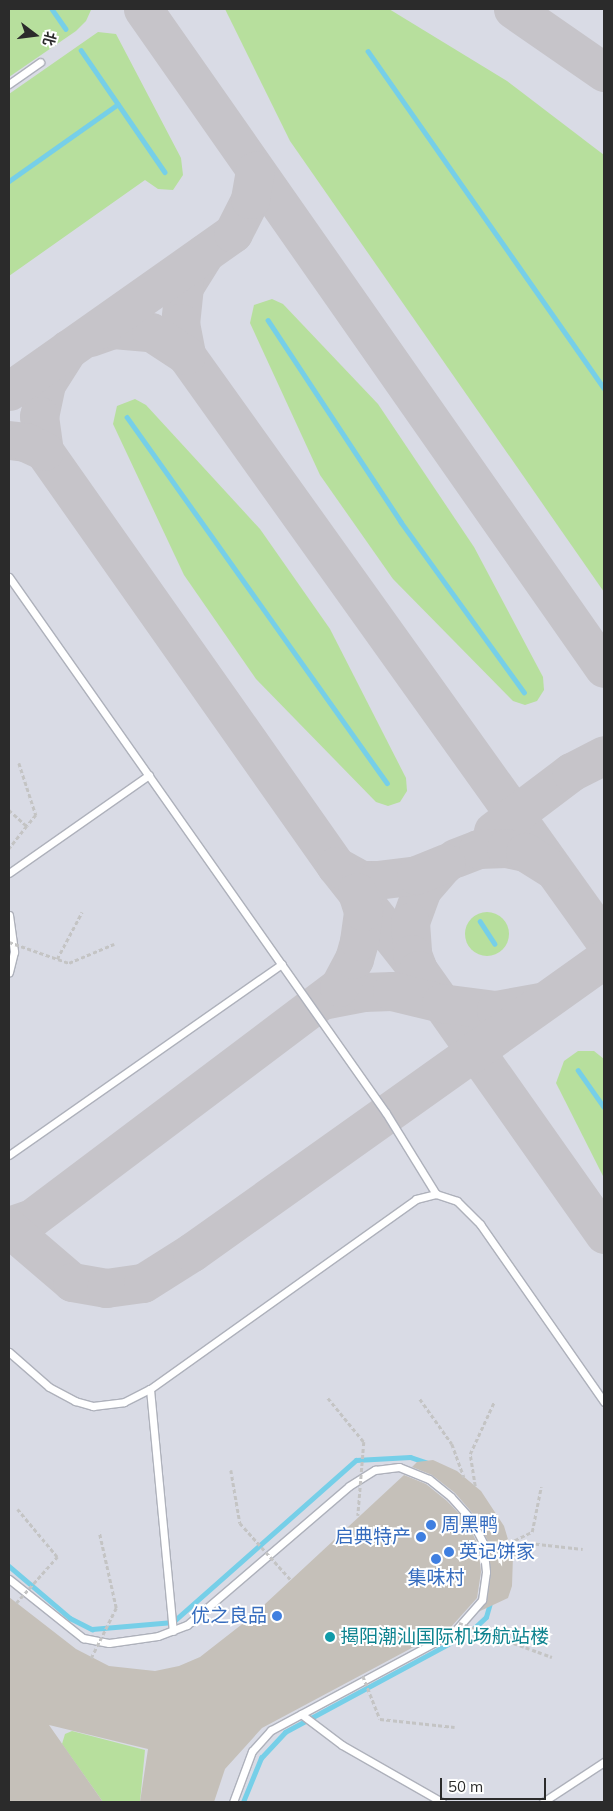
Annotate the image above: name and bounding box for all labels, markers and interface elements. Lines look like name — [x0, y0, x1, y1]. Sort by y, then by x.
north arrow — [10, 10, 60, 60]
text: 北 — [39, 30, 60, 48]
place label: 周黑鸭 — [441, 1514, 498, 1536]
marker: 周黑鸭 — [425, 1519, 437, 1531]
place label: 启典特产 — [335, 1526, 411, 1548]
marker: 启典特产 — [415, 1531, 427, 1543]
place label: 英记饼家 — [459, 1541, 535, 1563]
marker: 英记饼家 — [443, 1546, 455, 1558]
marker: 集味村 — [430, 1553, 442, 1565]
place label: 集味村 — [408, 1567, 464, 1589]
place label: 优之良品 — [191, 1605, 267, 1627]
marker: 优之良品 — [271, 1610, 283, 1622]
place label: 揭阳潮汕国际机场航站楼 — [340, 1626, 549, 1648]
marker: 揭阳潮汕国际机场航站楼 — [324, 1631, 336, 1643]
scale bar — [443, 1768, 549, 1800]
text: 50 m — [448, 1777, 483, 1796]

